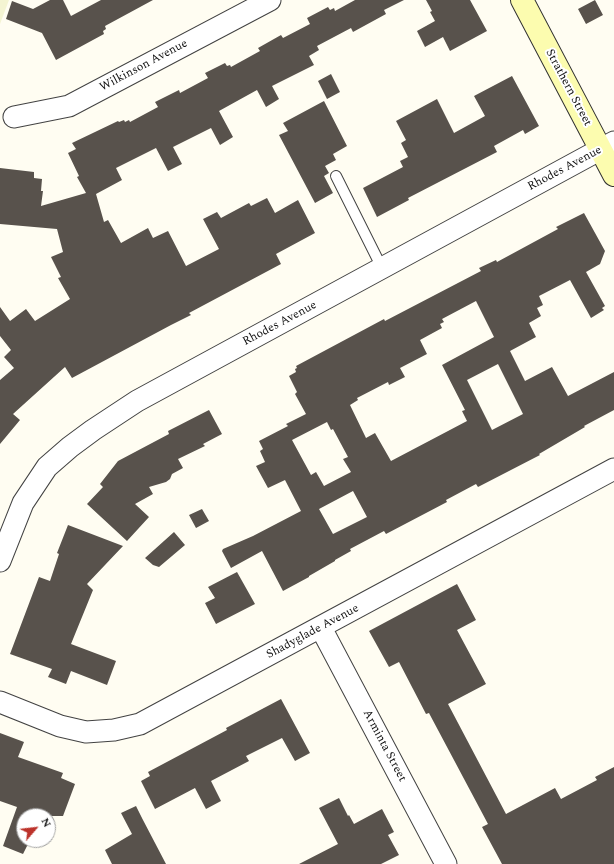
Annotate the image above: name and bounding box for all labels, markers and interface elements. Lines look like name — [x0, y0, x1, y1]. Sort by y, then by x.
street label: Wilkinson Avenue — [98, 37, 190, 95]
street label: Strathern Street — [542, 47, 594, 129]
street label: Rhodes Avenue — [526, 143, 604, 195]
street label: Rhodes Avenue — [241, 298, 319, 350]
street label: Shadyglade Avenue — [264, 602, 362, 662]
street label: Arminta Street — [359, 708, 409, 784]
north arrow — [16, 808, 56, 848]
text: N — [37, 815, 56, 831]

